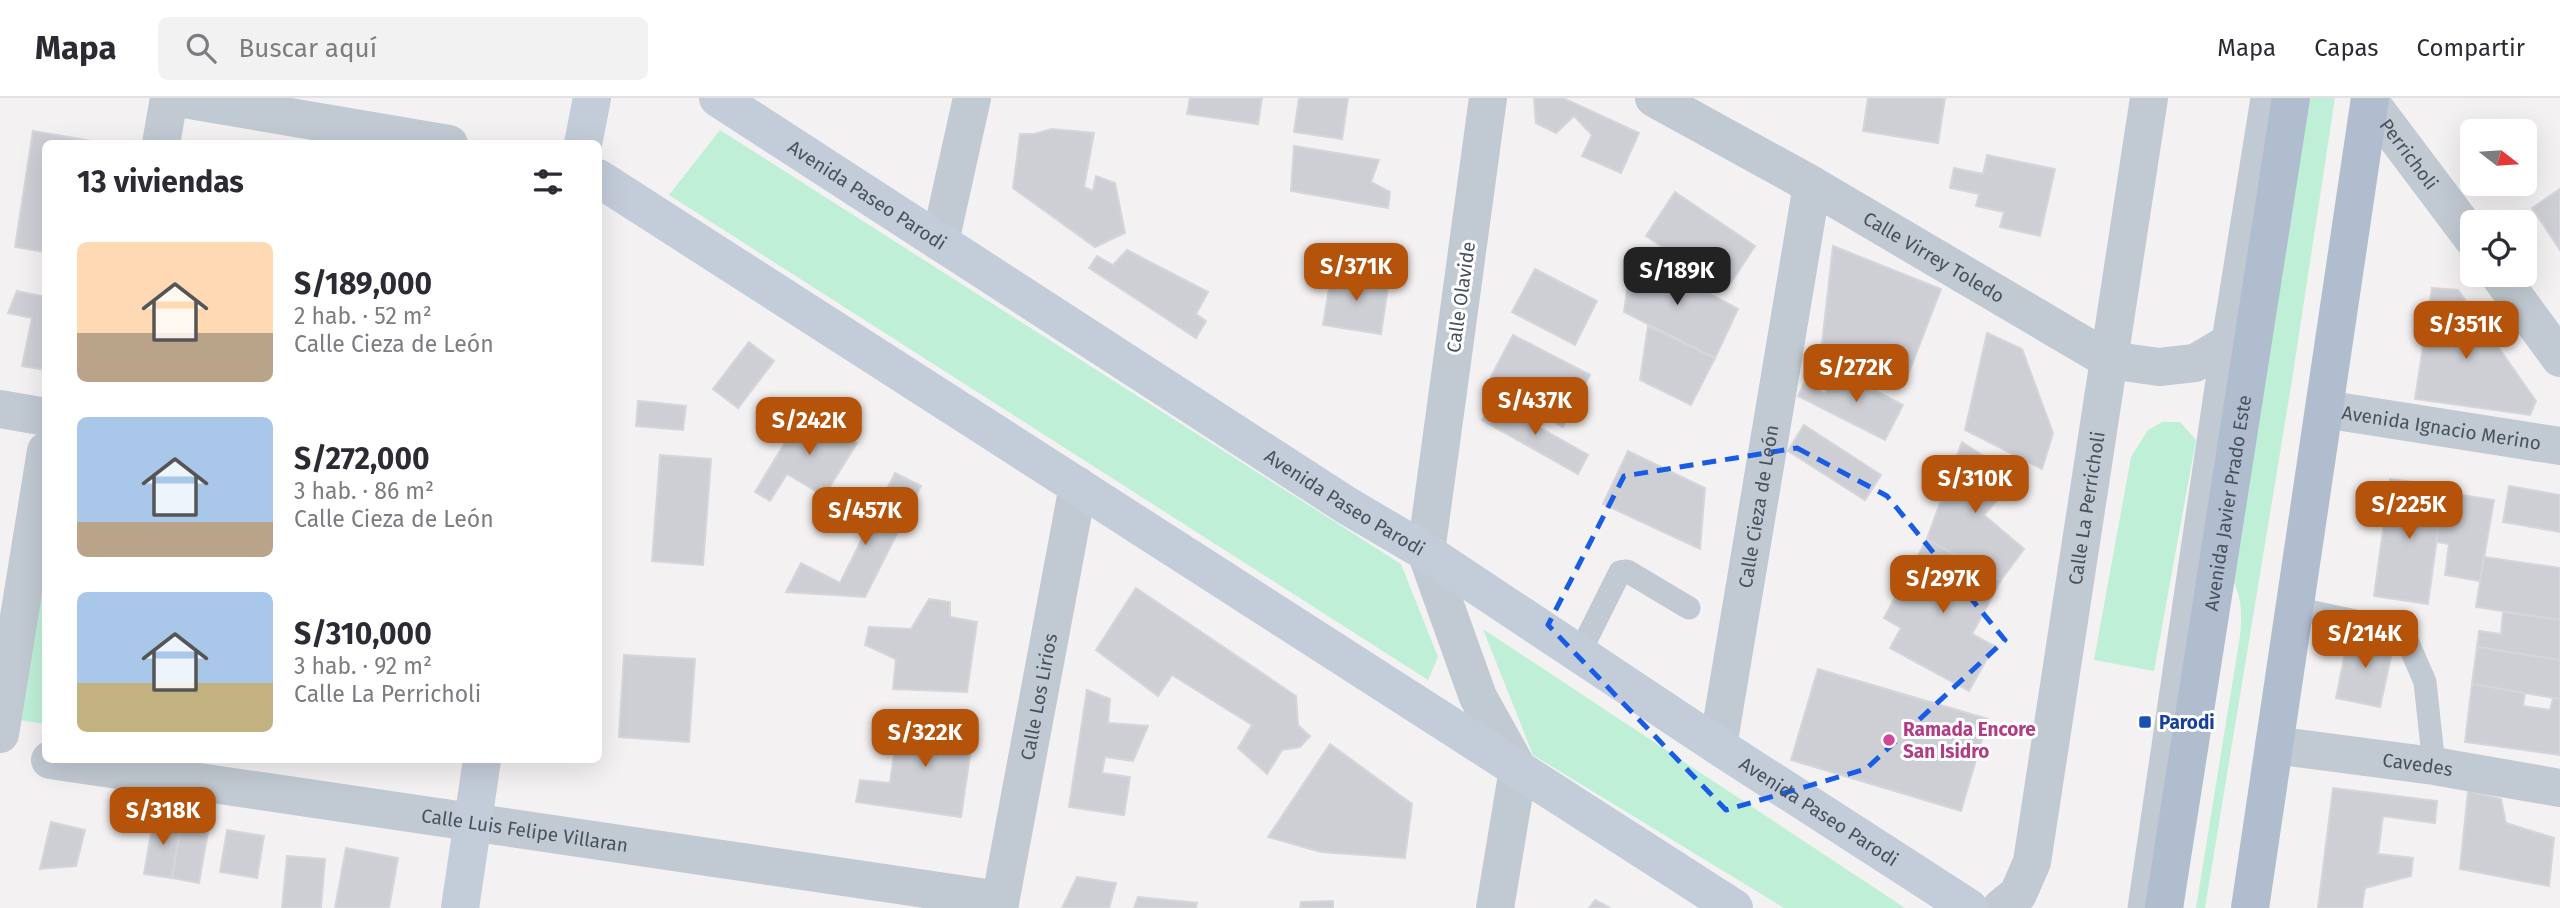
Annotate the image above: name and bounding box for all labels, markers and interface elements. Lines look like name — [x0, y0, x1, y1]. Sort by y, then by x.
search box — [158, 17, 648, 80]
text: Mapa — [35, 28, 116, 68]
icon: search — [182, 29, 220, 67]
text: Buscar aquí — [238, 33, 377, 64]
text: Mapa — [2217, 34, 2276, 62]
text: Capas — [2314, 34, 2378, 62]
text: Compartir — [2416, 34, 2525, 62]
street label: Perricholi — [2375, 114, 2443, 194]
north arrow — [2460, 119, 2538, 196]
map controls — [2460, 119, 2537, 287]
street label: Avenida Paseo Parodi — [784, 135, 951, 255]
icon: filters — [529, 163, 567, 201]
text: 13 viviendas — [77, 164, 244, 200]
street label: Calle Virrey Toledo — [1859, 206, 2009, 307]
button: locate — [2460, 210, 2537, 287]
street label: Calle Olavide — [1442, 240, 1480, 354]
pin: S/371K — [1299, 244, 1413, 303]
pin: S/189K — [1620, 248, 1734, 307]
text: S/371K — [1320, 252, 1392, 280]
text: S/189K — [1640, 256, 1714, 284]
text: S/189,000 — [294, 266, 432, 302]
icon: home — [133, 270, 217, 354]
text: 2 hab. · 52 m² — [294, 302, 432, 330]
pin: S/351K — [2409, 302, 2523, 361]
text: S/351K — [2430, 310, 2502, 338]
text: Calle Cieza de León — [294, 330, 494, 358]
pin: S/272K — [1799, 344, 1913, 404]
text: S/272K — [1820, 353, 1892, 381]
pin: S/437K — [1478, 378, 1592, 437]
text: S/437K — [1498, 386, 1572, 414]
street label: Avenida Javier Prado Este — [2199, 393, 2256, 613]
pin: S/242K — [752, 398, 866, 457]
street label: Avenida Ignacio Merino — [2340, 400, 2543, 454]
text: S/242K — [772, 406, 846, 434]
street label: Calle Cieza de León — [1733, 423, 1783, 590]
street label: Calle La Perricholi — [2063, 430, 2109, 586]
text: S/272,000 — [294, 441, 429, 477]
street label: Avenida Paseo Parodi — [1260, 444, 1429, 560]
icon: home — [133, 445, 217, 529]
pin: S/310K — [1918, 456, 2032, 515]
text: S/310K — [1938, 464, 2012, 492]
text: 3 hab. · 86 m² — [294, 477, 434, 505]
pin: S/225K — [2352, 482, 2466, 541]
pin: S/457K — [808, 488, 922, 547]
text: S/225K — [2372, 490, 2446, 518]
text: S/457K — [828, 496, 902, 524]
text: Calle Cieza de León — [294, 505, 494, 533]
pin: S/297K — [1886, 556, 2000, 615]
text: S/297K — [1906, 564, 1980, 592]
pin: S/214K — [2308, 610, 2422, 670]
text: S/310,000 — [294, 616, 432, 652]
text: S/214K — [2328, 619, 2402, 647]
icon: home — [133, 620, 217, 704]
street label: Calle Los Lirios — [1015, 631, 1062, 762]
text: 3 hab. · 92 m² — [294, 652, 432, 680]
text: Calle La Perricholi — [294, 680, 481, 708]
pin: S/322K — [868, 710, 982, 769]
place label: Parodi — [2159, 711, 2215, 734]
marker: Parodi — [2137, 714, 2153, 730]
text: S/322K — [888, 718, 962, 746]
place label: Ramada Encore San Isidro — [1903, 718, 2036, 763]
marker: Ramada Encore San Isidro — [1881, 732, 1897, 748]
street label: Cavedes — [2381, 748, 2455, 781]
street label: Avenida Paseo Parodi — [1735, 752, 1903, 871]
pin: S/318K — [106, 788, 220, 847]
text: S/318K — [126, 796, 200, 824]
street label: Calle Luis Felipe Villaran — [420, 803, 630, 857]

